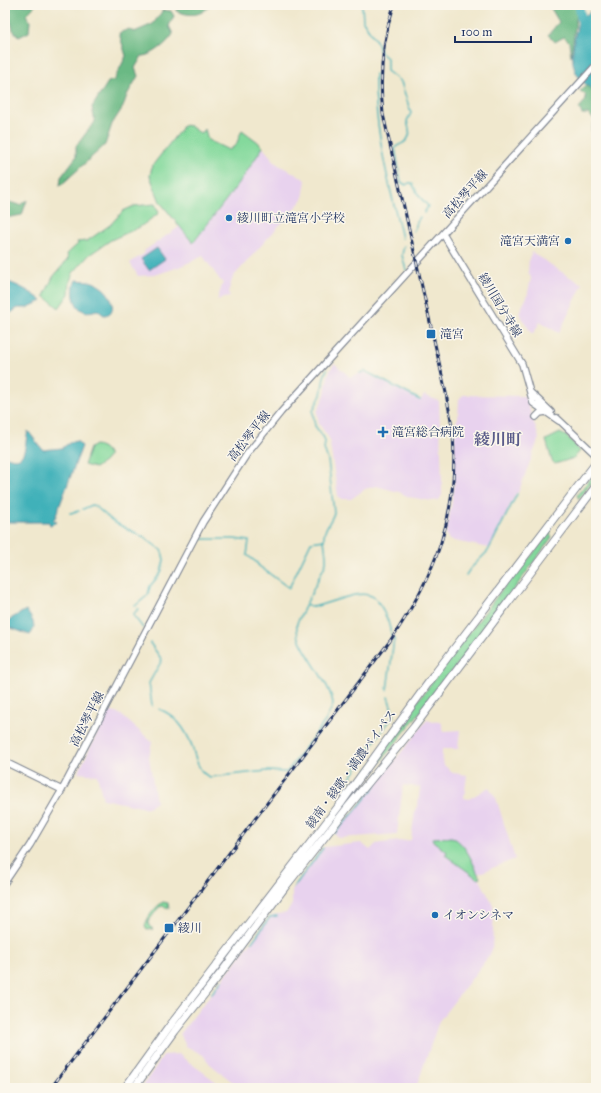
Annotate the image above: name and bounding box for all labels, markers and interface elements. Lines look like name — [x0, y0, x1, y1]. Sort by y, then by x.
scale bar — [455, 18, 531, 44]
text: 100 m — [461, 25, 492, 39]
street label: 高松琴平線 — [440, 167, 490, 221]
place label: 綾川町立滝宮小学校 — [237, 211, 345, 225]
marker: 綾川町立滝宮小学校 — [224, 213, 234, 223]
place label: 滝宮天満宮 — [500, 234, 560, 248]
marker: 滝宮天満宮 — [563, 236, 573, 246]
street label: 綾川国分寺線 — [475, 271, 525, 339]
place label: 滝宮 — [440, 327, 464, 341]
marker: 滝宮 — [425, 328, 437, 340]
street label: 高松琴平線 — [225, 408, 273, 464]
place label: 滝宮総合病院 — [392, 425, 464, 439]
marker: 滝宮総合病院 — [377, 426, 389, 438]
district label: 綾川町 — [474, 430, 522, 449]
street label: 高松琴平線 — [67, 689, 107, 749]
street label: 綾南・綾歌・満濃バイパス — [303, 707, 399, 831]
place label: イオンシネマ — [443, 908, 514, 922]
marker: イオンシネマ — [430, 910, 440, 920]
place label: 綾川 — [178, 921, 202, 935]
marker: 綾川 — [163, 922, 175, 934]

